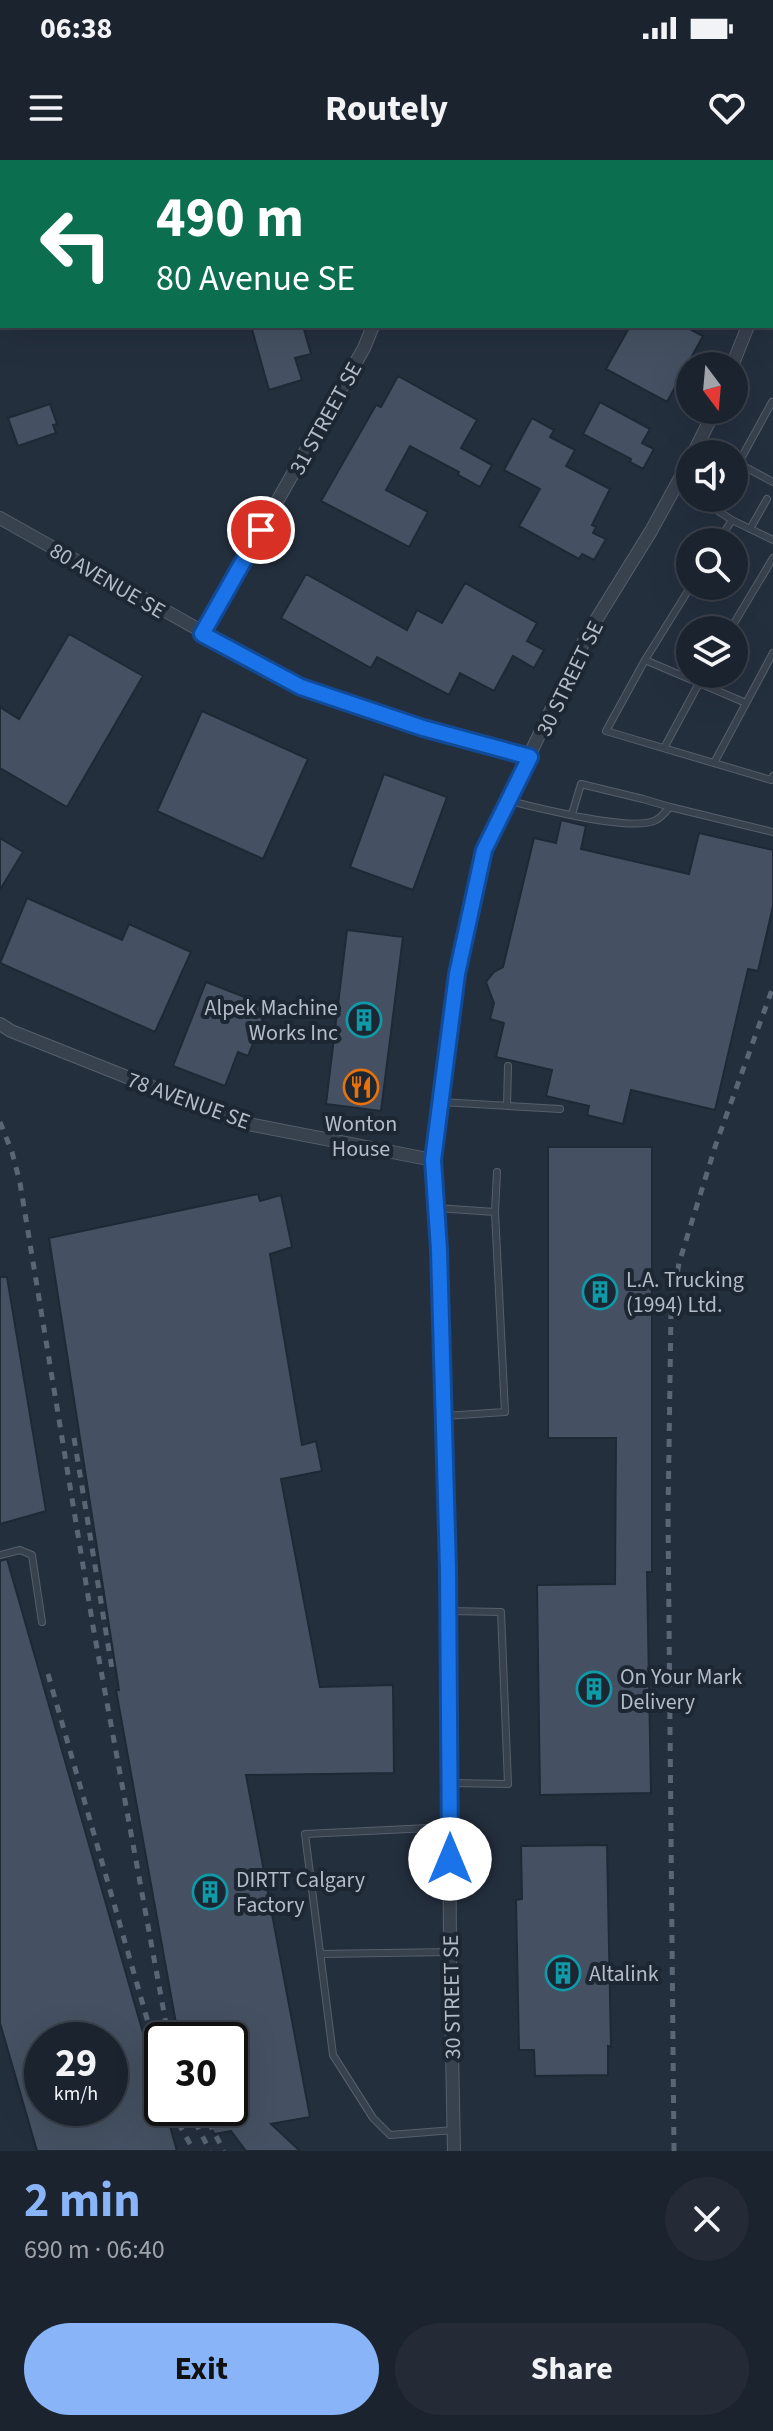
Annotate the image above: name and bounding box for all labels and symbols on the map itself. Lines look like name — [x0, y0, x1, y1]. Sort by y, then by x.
north arrow — [676, 352, 748, 424]
street label: 31 STREET SE — [282, 356, 370, 481]
pin — [227, 496, 295, 564]
street label: 80 AVENUE SE — [44, 535, 171, 627]
street label: 30 STREET SE — [528, 615, 612, 741]
place label: Alpek Machine Works Inc — [205, 992, 338, 1049]
building icon: Alpek Machine Works Inc — [345, 1001, 383, 1039]
street label: 78 AVENUE SE — [123, 1064, 255, 1138]
restaurant icon: Wonton House — [342, 1068, 380, 1106]
place label: Wonton House — [325, 1108, 397, 1165]
place label: L.A. Trucking (1994) Ltd. — [626, 1264, 744, 1321]
building icon: L.A. Trucking (1994) Ltd. — [581, 1273, 619, 1311]
place label: On Your Mark Delivery — [620, 1661, 742, 1718]
building icon: On Your Mark Delivery — [575, 1670, 613, 1708]
position arrow — [408, 1817, 492, 1901]
place label: DIRTT Calgary Factory — [236, 1864, 366, 1921]
building icon: DIRTT Calgary Factory — [191, 1873, 229, 1911]
street label: 30 STREET SE — [435, 1934, 469, 2060]
building icon: Altalink — [544, 1954, 582, 1992]
place label: Altalink — [589, 1958, 659, 1990]
speed limit sign: 30 — [144, 2022, 248, 2126]

